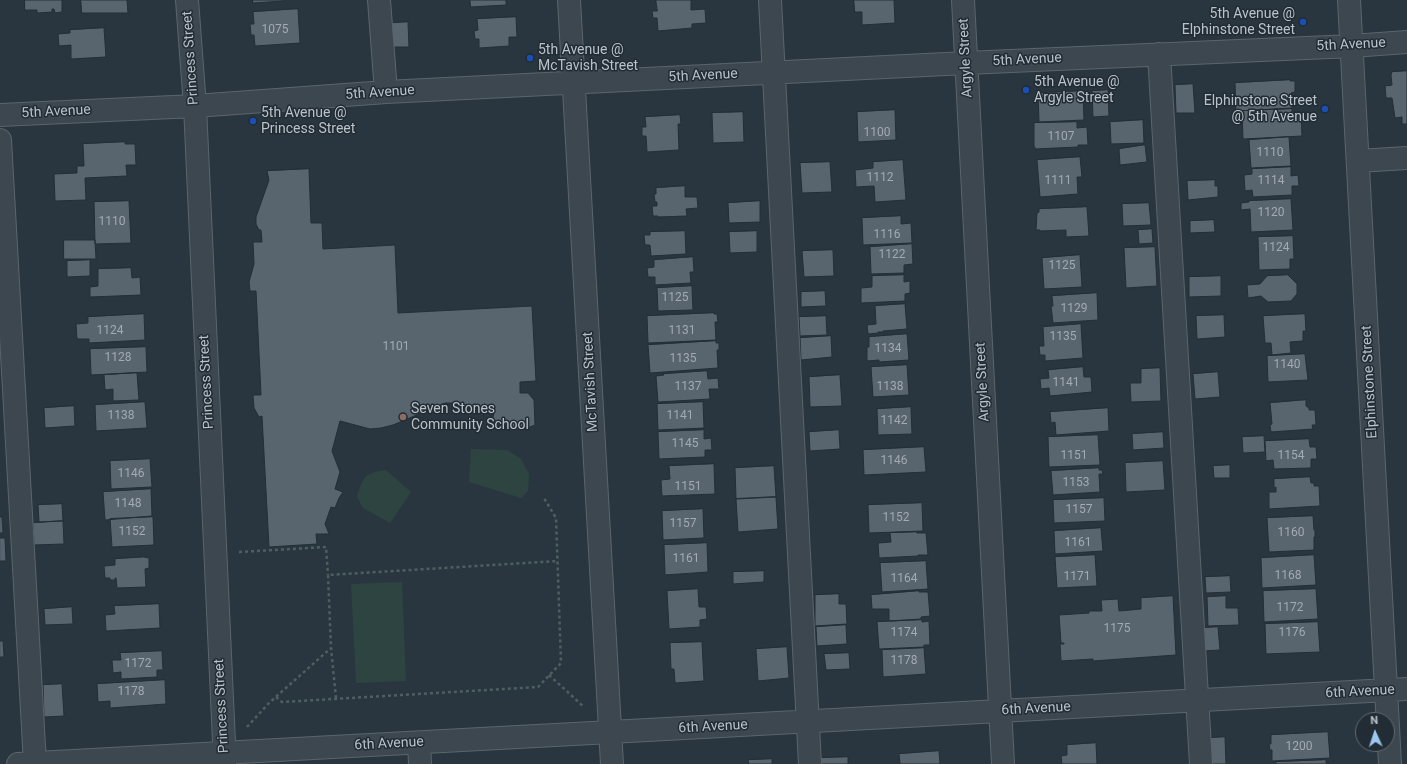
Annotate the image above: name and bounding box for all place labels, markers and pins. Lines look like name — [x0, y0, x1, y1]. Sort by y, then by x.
place label: 5th Avenue @ Elphinstone Street — [1182, 6, 1295, 38]
marker: 5th Avenue @ Elphinstone Street — [1298, 17, 1308, 27]
place label: 5th Avenue @ McTavish Street — [538, 42, 638, 74]
marker: 5th Avenue @ McTavish Street — [525, 53, 535, 63]
place label: 5th Avenue @ Argyle Street — [1034, 74, 1119, 106]
marker: 5th Avenue @ Argyle Street — [1021, 85, 1031, 95]
place label: Elphinstone Street @ 5th Avenue — [1204, 93, 1317, 126]
marker: Elphinstone Street @ 5th Avenue — [1320, 104, 1330, 114]
place label: 5th Avenue @ Princess Street — [261, 105, 355, 138]
marker: 5th Avenue @ Princess Street — [248, 116, 258, 126]
place label: Seven Stones Community School — [411, 401, 529, 434]
marker: Seven Stones Community School — [398, 412, 408, 422]

